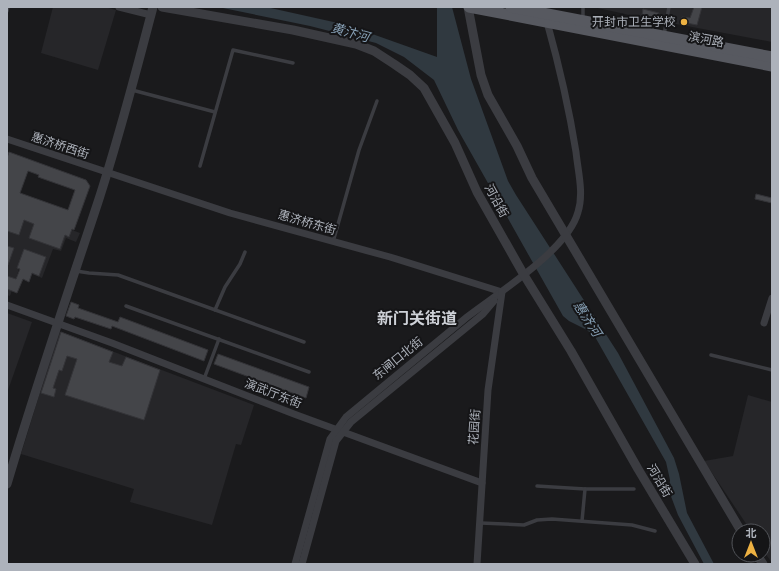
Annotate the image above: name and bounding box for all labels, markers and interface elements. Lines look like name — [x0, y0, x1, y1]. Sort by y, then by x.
place label: 开封市卫生学校 — [592, 15, 676, 30]
marker: 开封市卫生学校 — [679, 17, 689, 27]
water label: 黄汴河 — [329, 20, 374, 47]
street label: 滨河路 — [687, 29, 725, 51]
street label: 惠济桥西街 — [29, 130, 91, 162]
street label: 河沿街 — [481, 182, 511, 220]
street label: 惠济桥东街 — [276, 208, 338, 238]
water label: 惠济河 — [570, 298, 606, 342]
district label: 新门关街道 — [377, 310, 457, 329]
street label: 东闸口北街 — [370, 334, 426, 384]
street label: 演武厅东街 — [242, 376, 304, 412]
street label: 花园街 — [466, 409, 484, 445]
street label: 河沿街 — [643, 462, 675, 500]
north arrow — [731, 523, 771, 563]
text: 北 — [746, 527, 757, 540]

